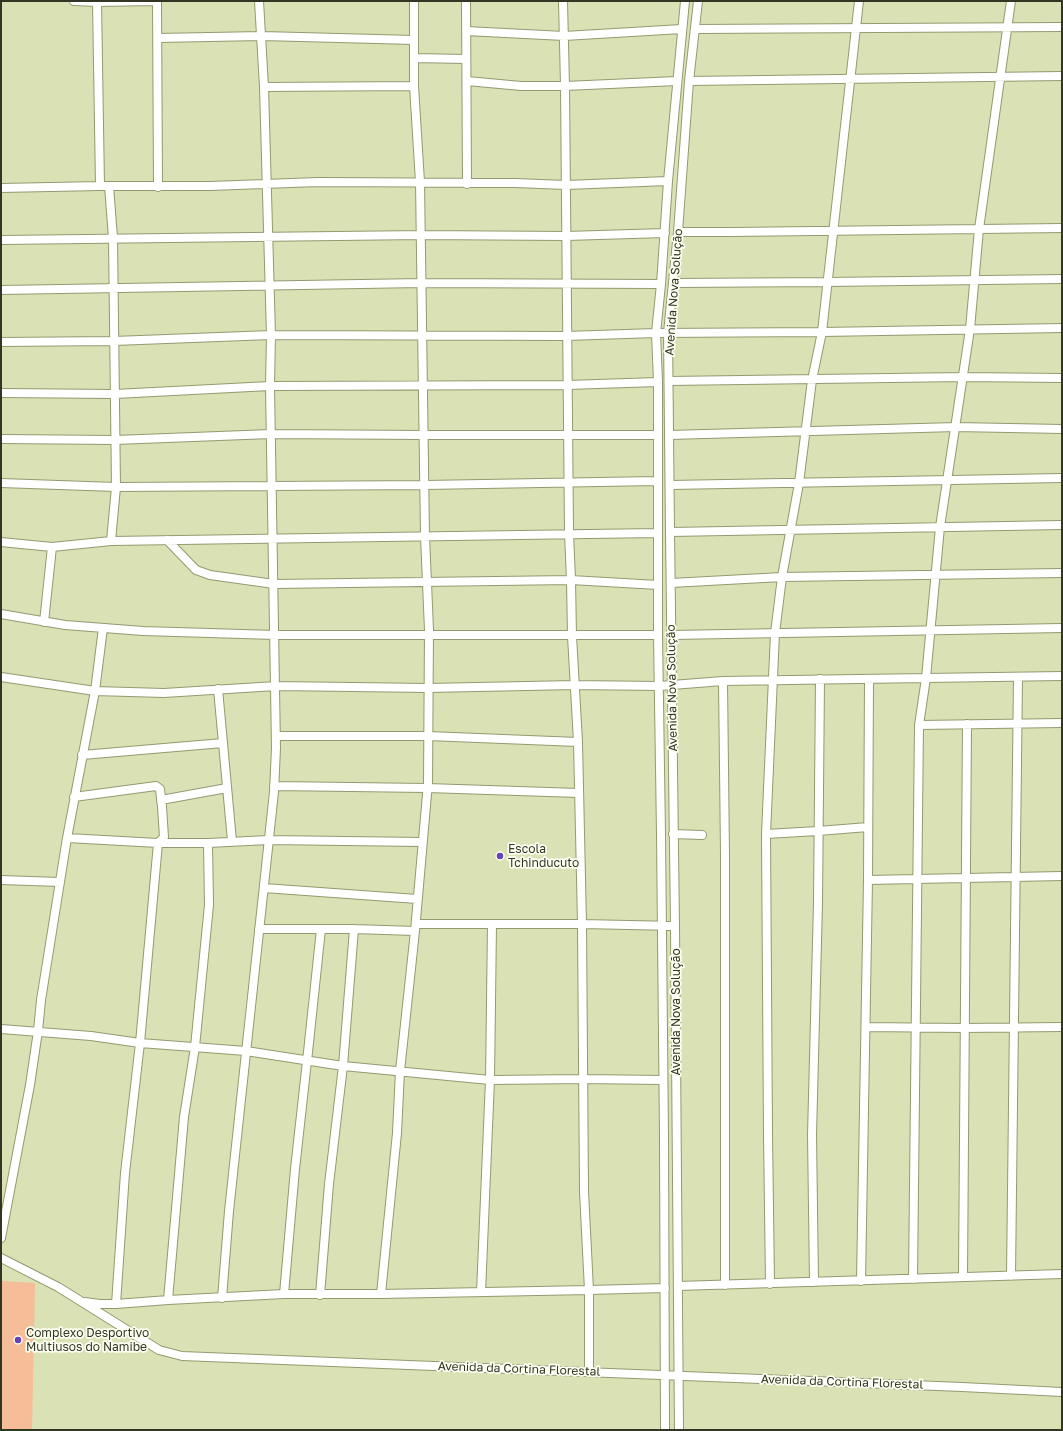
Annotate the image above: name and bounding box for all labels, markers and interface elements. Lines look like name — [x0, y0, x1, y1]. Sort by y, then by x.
street label: Avenida Nova Solução — [662, 228, 686, 356]
street label: Avenida Nova Solução — [664, 624, 680, 752]
place label: Escola Tchinducuto — [508, 842, 579, 870]
marker: Escola Tchinducuto — [495, 851, 505, 861]
street label: Avenida Nova Solução — [669, 948, 683, 1076]
place label: Complexo Desportivo Multiusos do Namibe — [26, 1326, 149, 1354]
marker: Complexo Desportivo Multiusos do Namibe — [13, 1335, 23, 1345]
street label: Avenida da Cortina Florestal — [438, 1359, 600, 1379]
street label: Avenida da Cortina Florestal — [761, 1372, 923, 1392]

